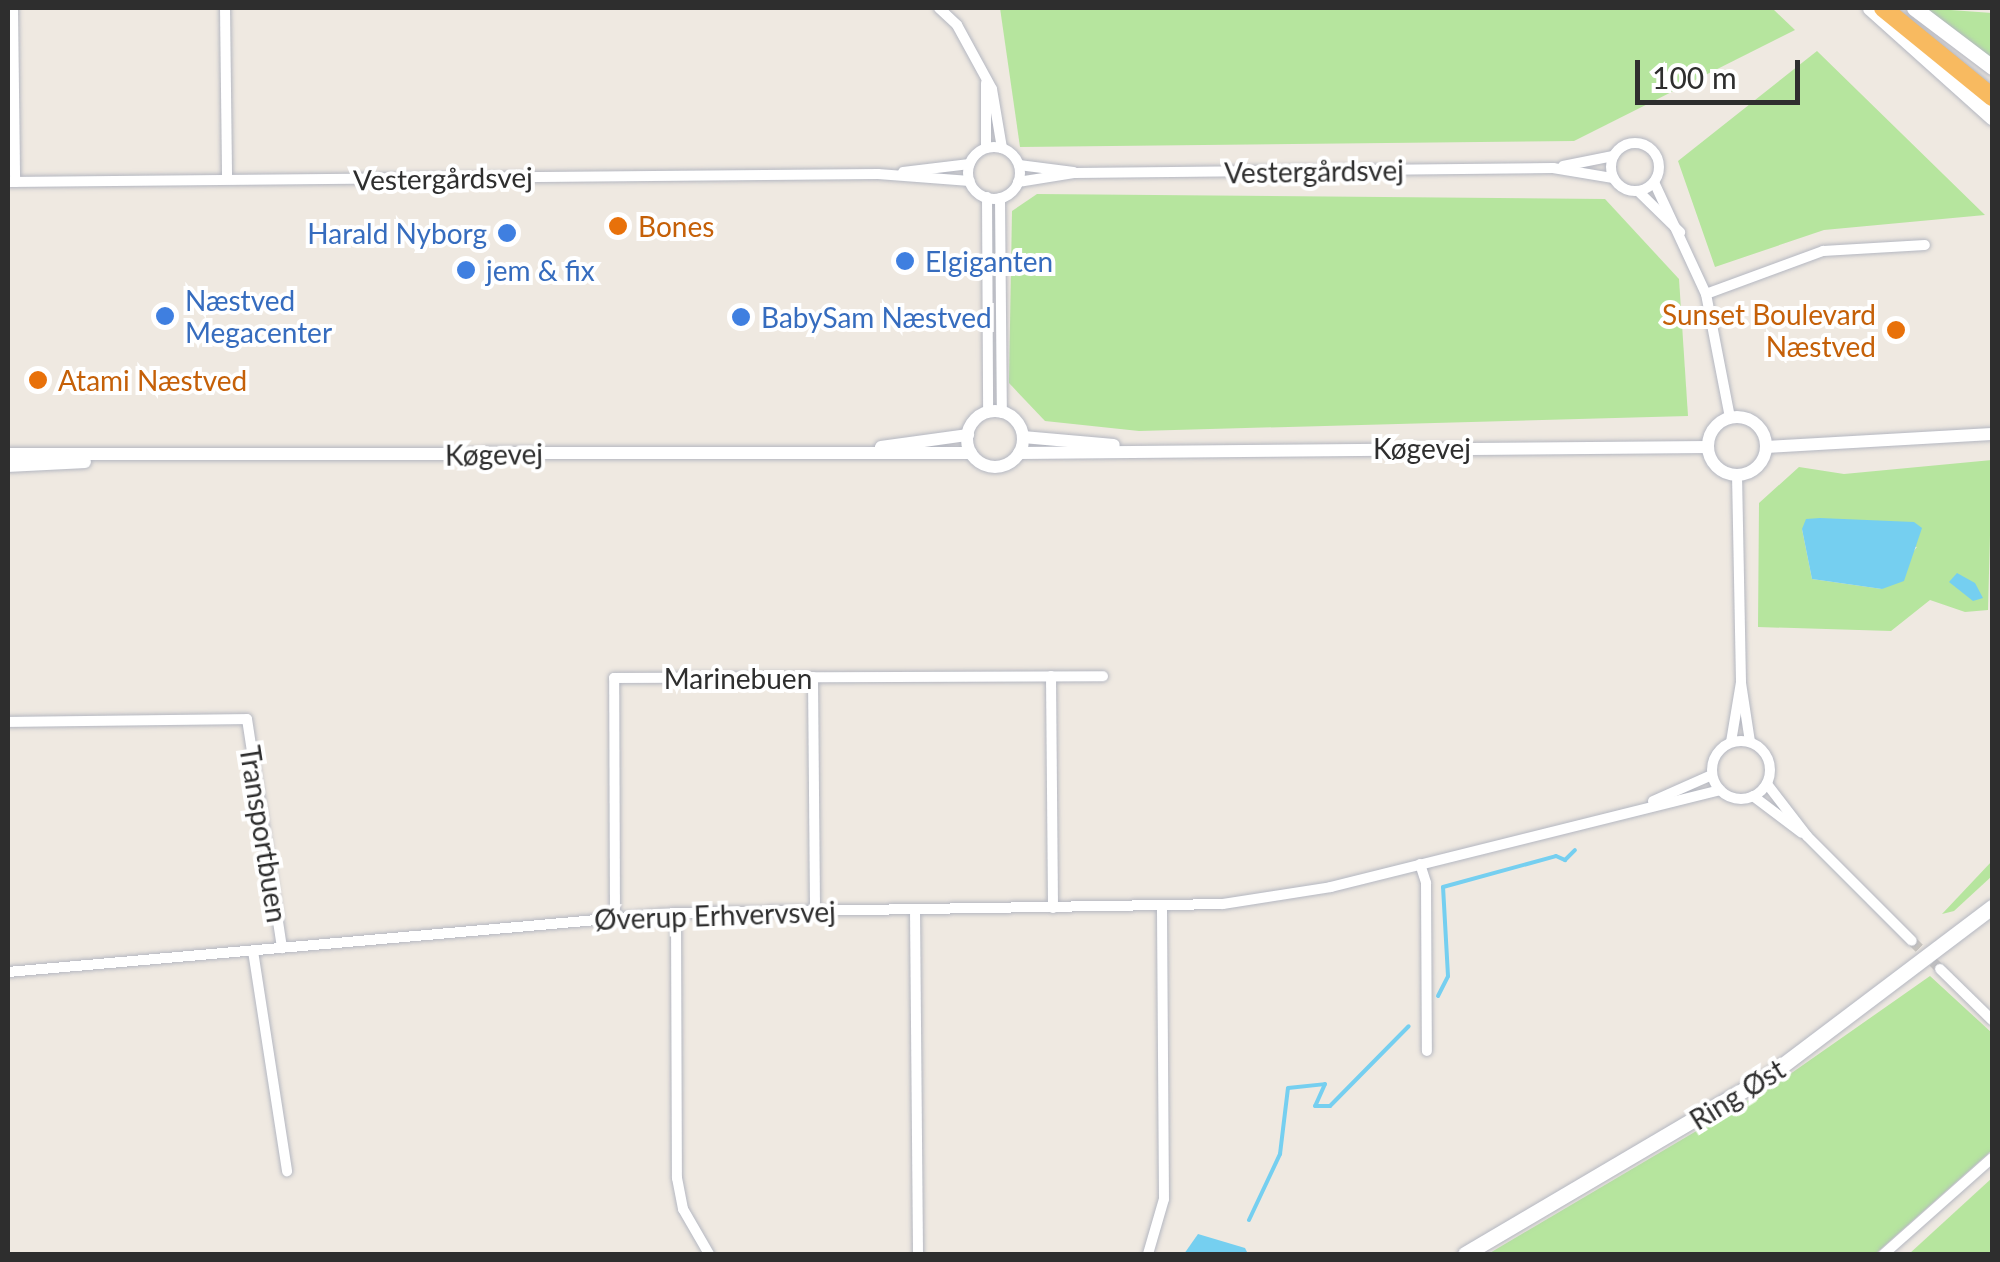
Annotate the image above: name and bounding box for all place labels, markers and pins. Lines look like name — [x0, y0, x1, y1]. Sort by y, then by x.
place label: Bones — [638, 209, 714, 243]
marker: Bones — [607, 215, 629, 237]
place label: Harald Nyborg — [307, 216, 487, 250]
marker: Harald Nyborg — [496, 222, 518, 244]
place label: Elgiganten — [925, 244, 1053, 278]
marker: Elgiganten — [894, 250, 916, 272]
place label: jem & fix — [486, 253, 595, 287]
marker: jem & fix — [455, 259, 477, 281]
place label: Næstved Megacenter — [185, 283, 332, 349]
place label: Sunset Boulevard Næstved — [1662, 297, 1876, 363]
place label: BabySam Næstved — [761, 300, 992, 334]
marker: Næstved Megacenter — [154, 305, 176, 327]
marker: BabySam Næstved — [730, 306, 752, 328]
marker: Sunset Boulevard Næstved — [1885, 319, 1907, 341]
place label: Atami Næstved — [58, 363, 247, 397]
marker: Atami Næstved — [27, 369, 49, 391]

